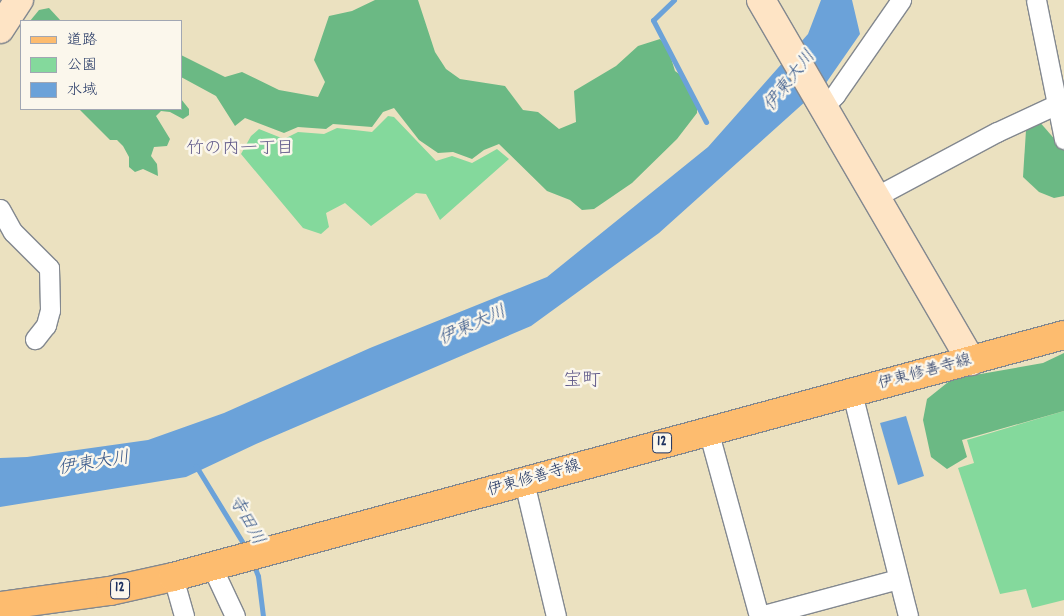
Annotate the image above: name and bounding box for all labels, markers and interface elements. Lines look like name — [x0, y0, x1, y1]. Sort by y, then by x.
legend — [20, 20, 182, 110]
text: 道路 — [67, 30, 97, 52]
water label: 伊東大川 — [760, 47, 822, 117]
text: 公園 — [67, 55, 97, 77]
text: 水域 — [67, 80, 97, 102]
district label: 竹の内一丁目 — [186, 139, 294, 161]
water label: 伊東大川 — [436, 302, 510, 352]
street label: 伊東修善寺線 — [876, 351, 974, 395]
district label: 宝町 — [563, 371, 601, 393]
road number: 12 — [652, 430, 672, 456]
water label: 伊東大川 — [57, 449, 131, 481]
street label: 伊東修善寺線 — [485, 457, 583, 501]
water label: 寺田川 — [222, 492, 268, 550]
road number: 12 — [110, 576, 130, 602]

